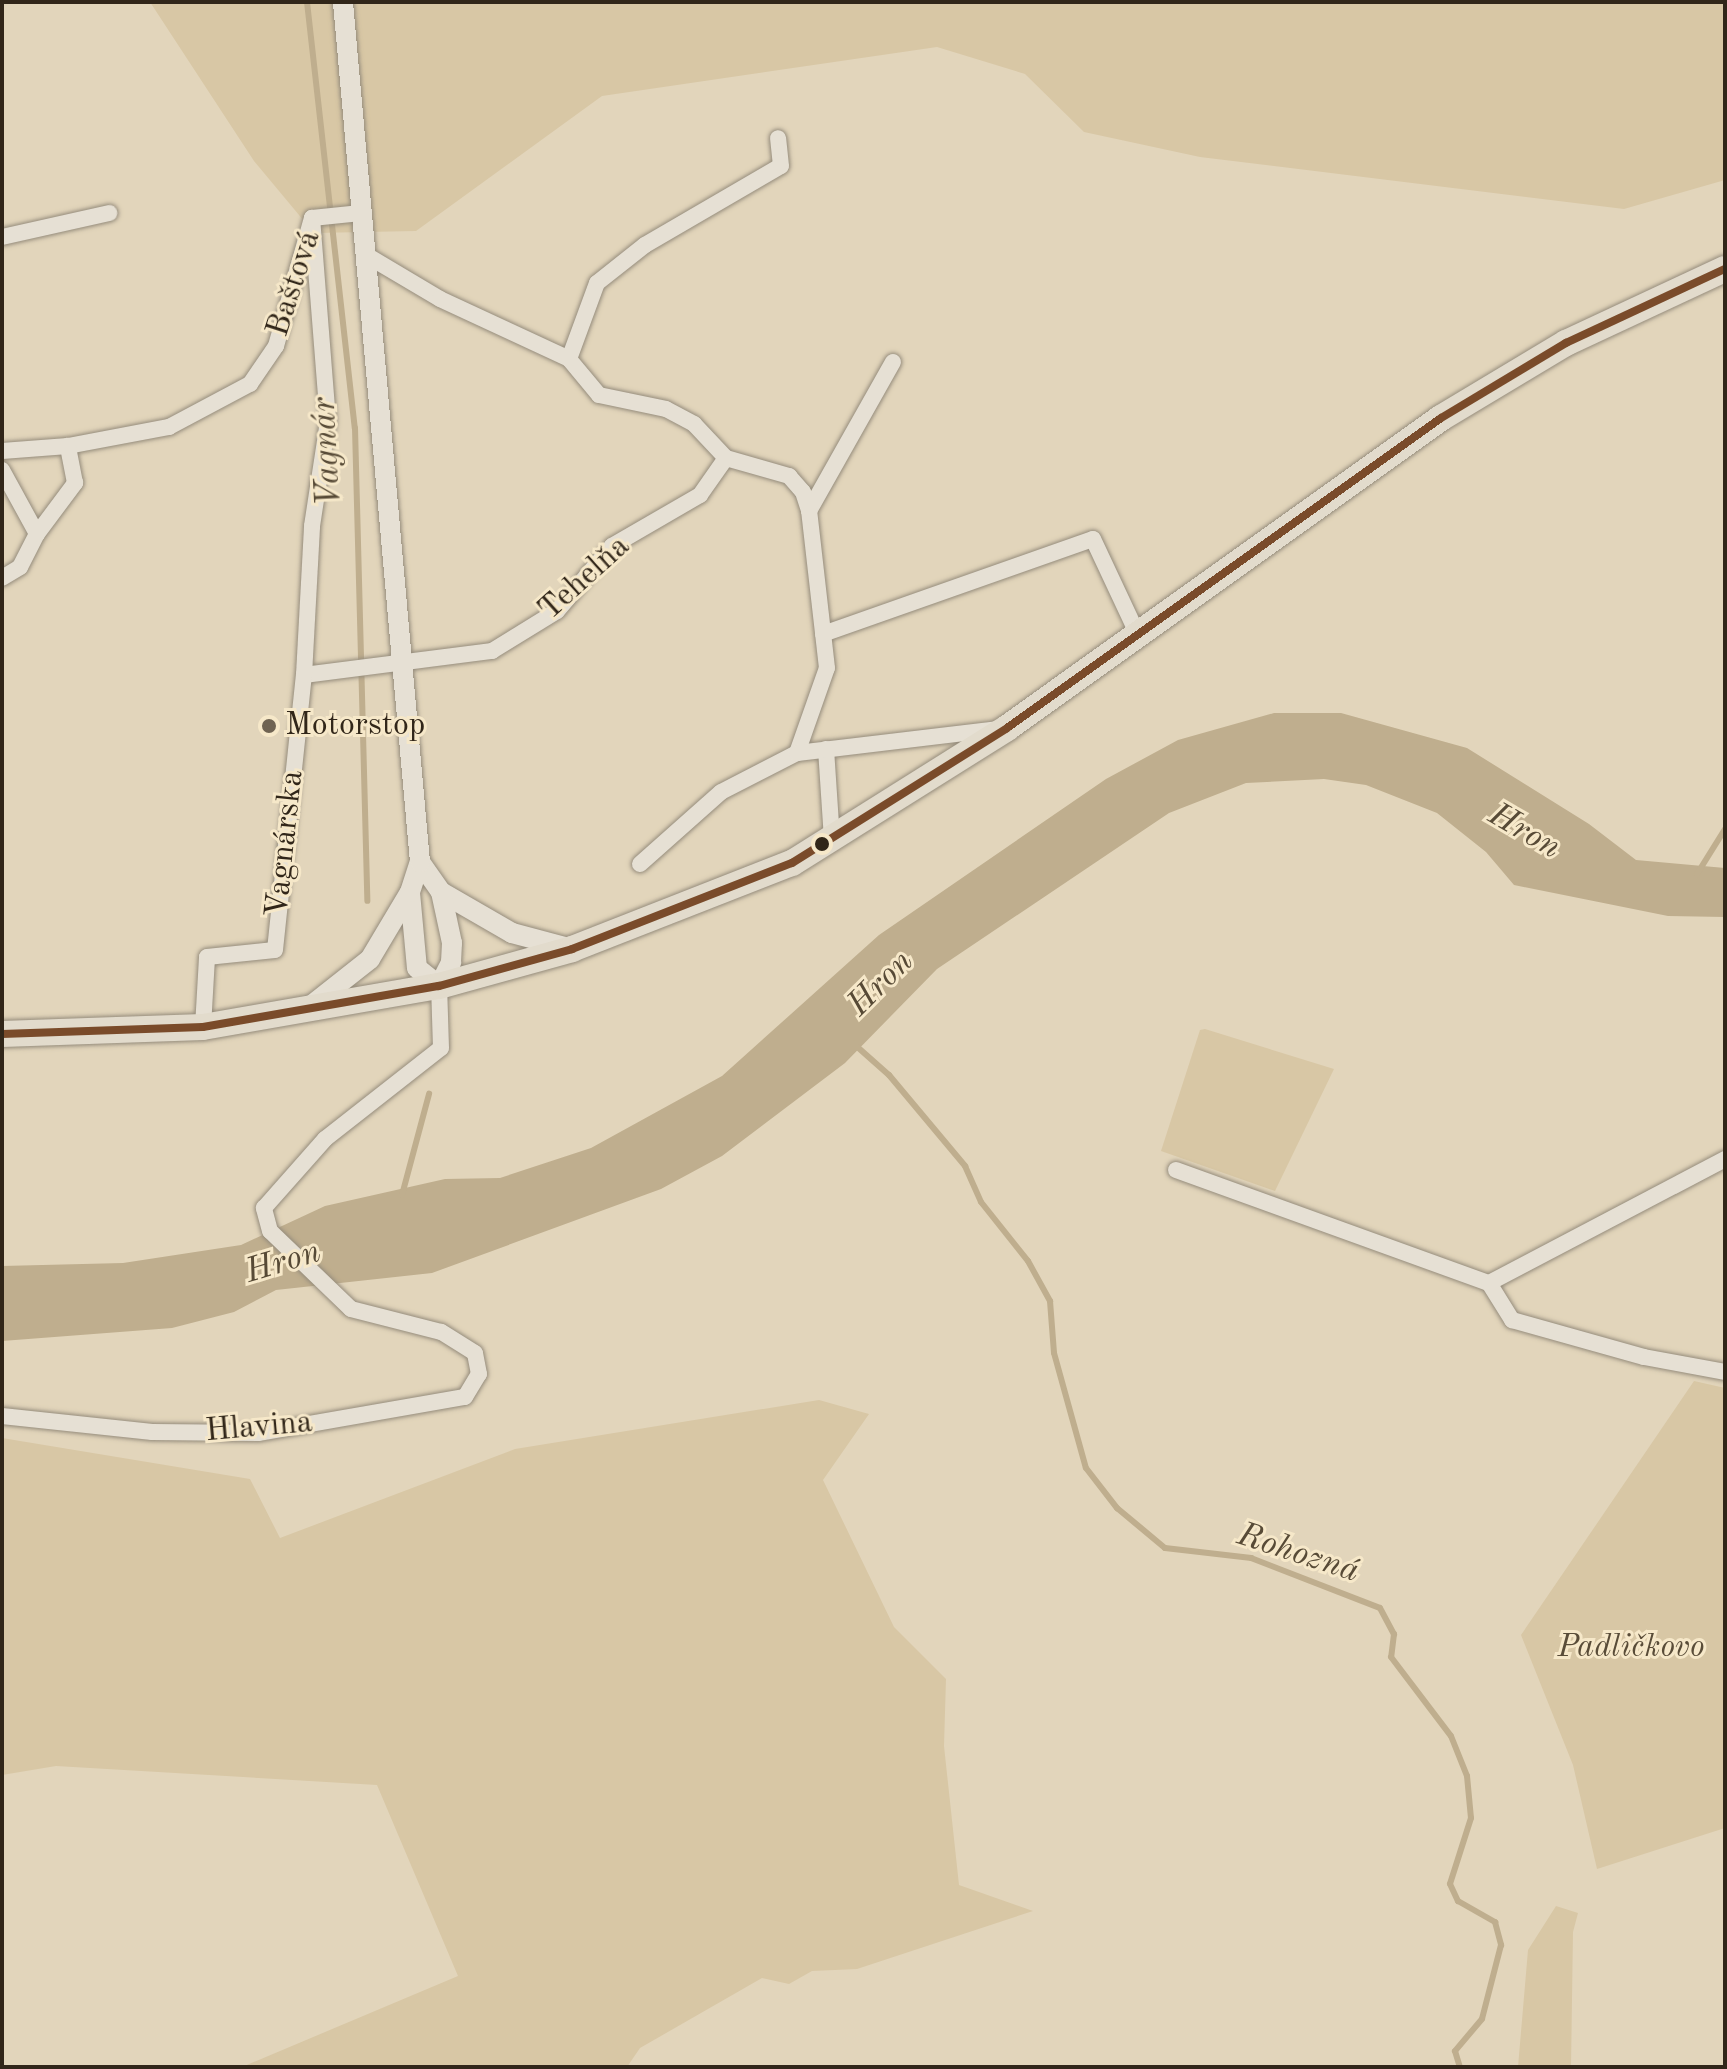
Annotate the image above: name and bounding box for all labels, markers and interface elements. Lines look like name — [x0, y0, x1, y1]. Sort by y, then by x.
street label: Baštová — [260, 226, 330, 342]
water label: Vagnár — [305, 396, 351, 508]
street label: Tehelňa — [532, 528, 638, 630]
place label: Motorstop — [285, 707, 425, 745]
marker: Motorstop — [260, 717, 278, 735]
street label: Vagnárska — [259, 769, 313, 919]
water label: Hron — [1480, 795, 1568, 869]
unlabelled marker — [814, 836, 830, 852]
water label: Hron — [839, 942, 923, 1026]
water label: Hron — [240, 1232, 326, 1294]
street label: Hlavina — [204, 1404, 314, 1452]
water label: Rohozná — [1232, 1515, 1364, 1593]
park label: Padličkovo — [1557, 1629, 1705, 1667]

